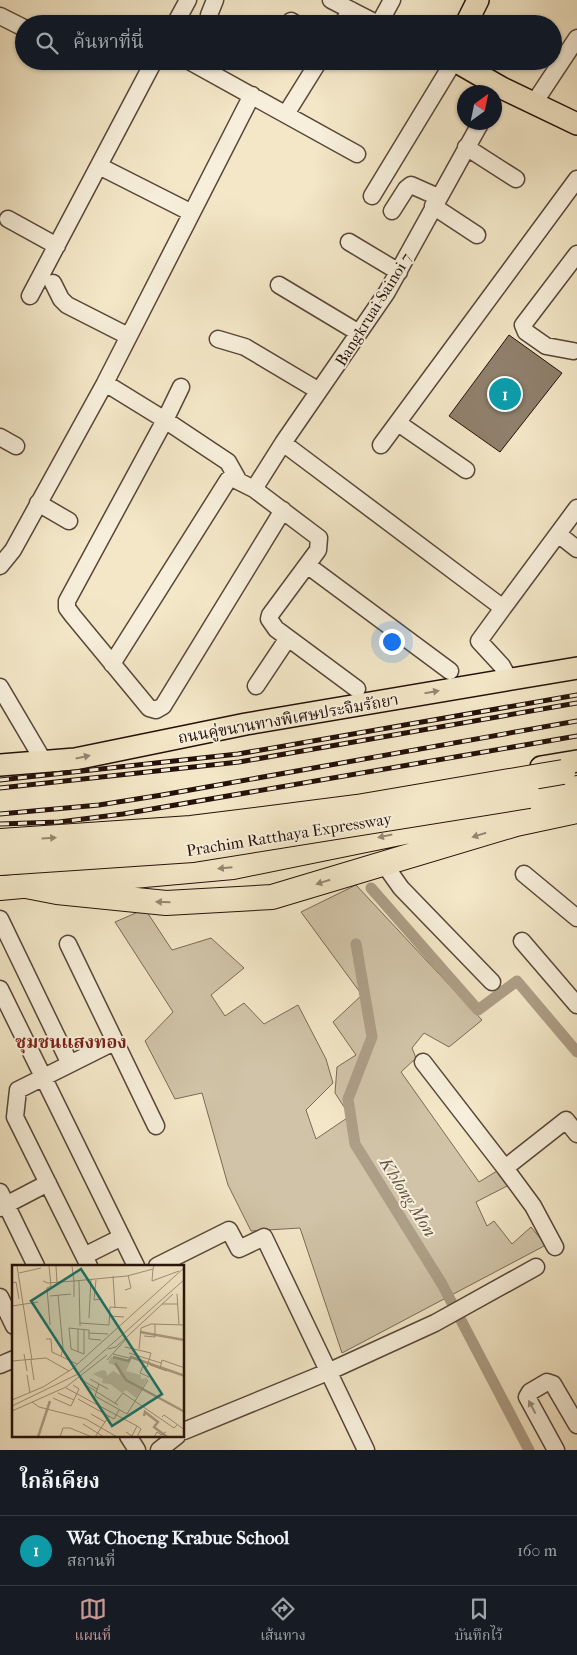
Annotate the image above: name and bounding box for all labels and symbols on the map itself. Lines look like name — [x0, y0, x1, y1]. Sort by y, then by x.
north arrow — [457, 85, 502, 130]
street label: Bangkruai-Sainoi 7 — [331, 249, 416, 369]
pin: 1 — [489, 375, 521, 413]
your location — [379, 629, 405, 655]
one-way arrow — [425, 688, 441, 696]
street label: ถนนคู่ขนานทางพิเศษประจิมรัถยา — [176, 690, 400, 748]
one-way arrow — [76, 753, 91, 761]
street label: Prachim Ratthaya Expressway — [185, 809, 394, 860]
one-way arrow — [471, 831, 486, 839]
one-way arrow — [377, 832, 392, 840]
one-way arrow — [41, 833, 57, 841]
one-way arrow — [217, 864, 233, 872]
one-way arrow — [315, 878, 330, 886]
one-way arrow — [155, 898, 171, 906]
district label: ชุมชนแสงทอง — [15, 1032, 127, 1054]
water label: Khlong Mon — [374, 1152, 440, 1241]
inset map — [12, 1265, 185, 1438]
one-way arrow — [528, 1400, 537, 1414]

